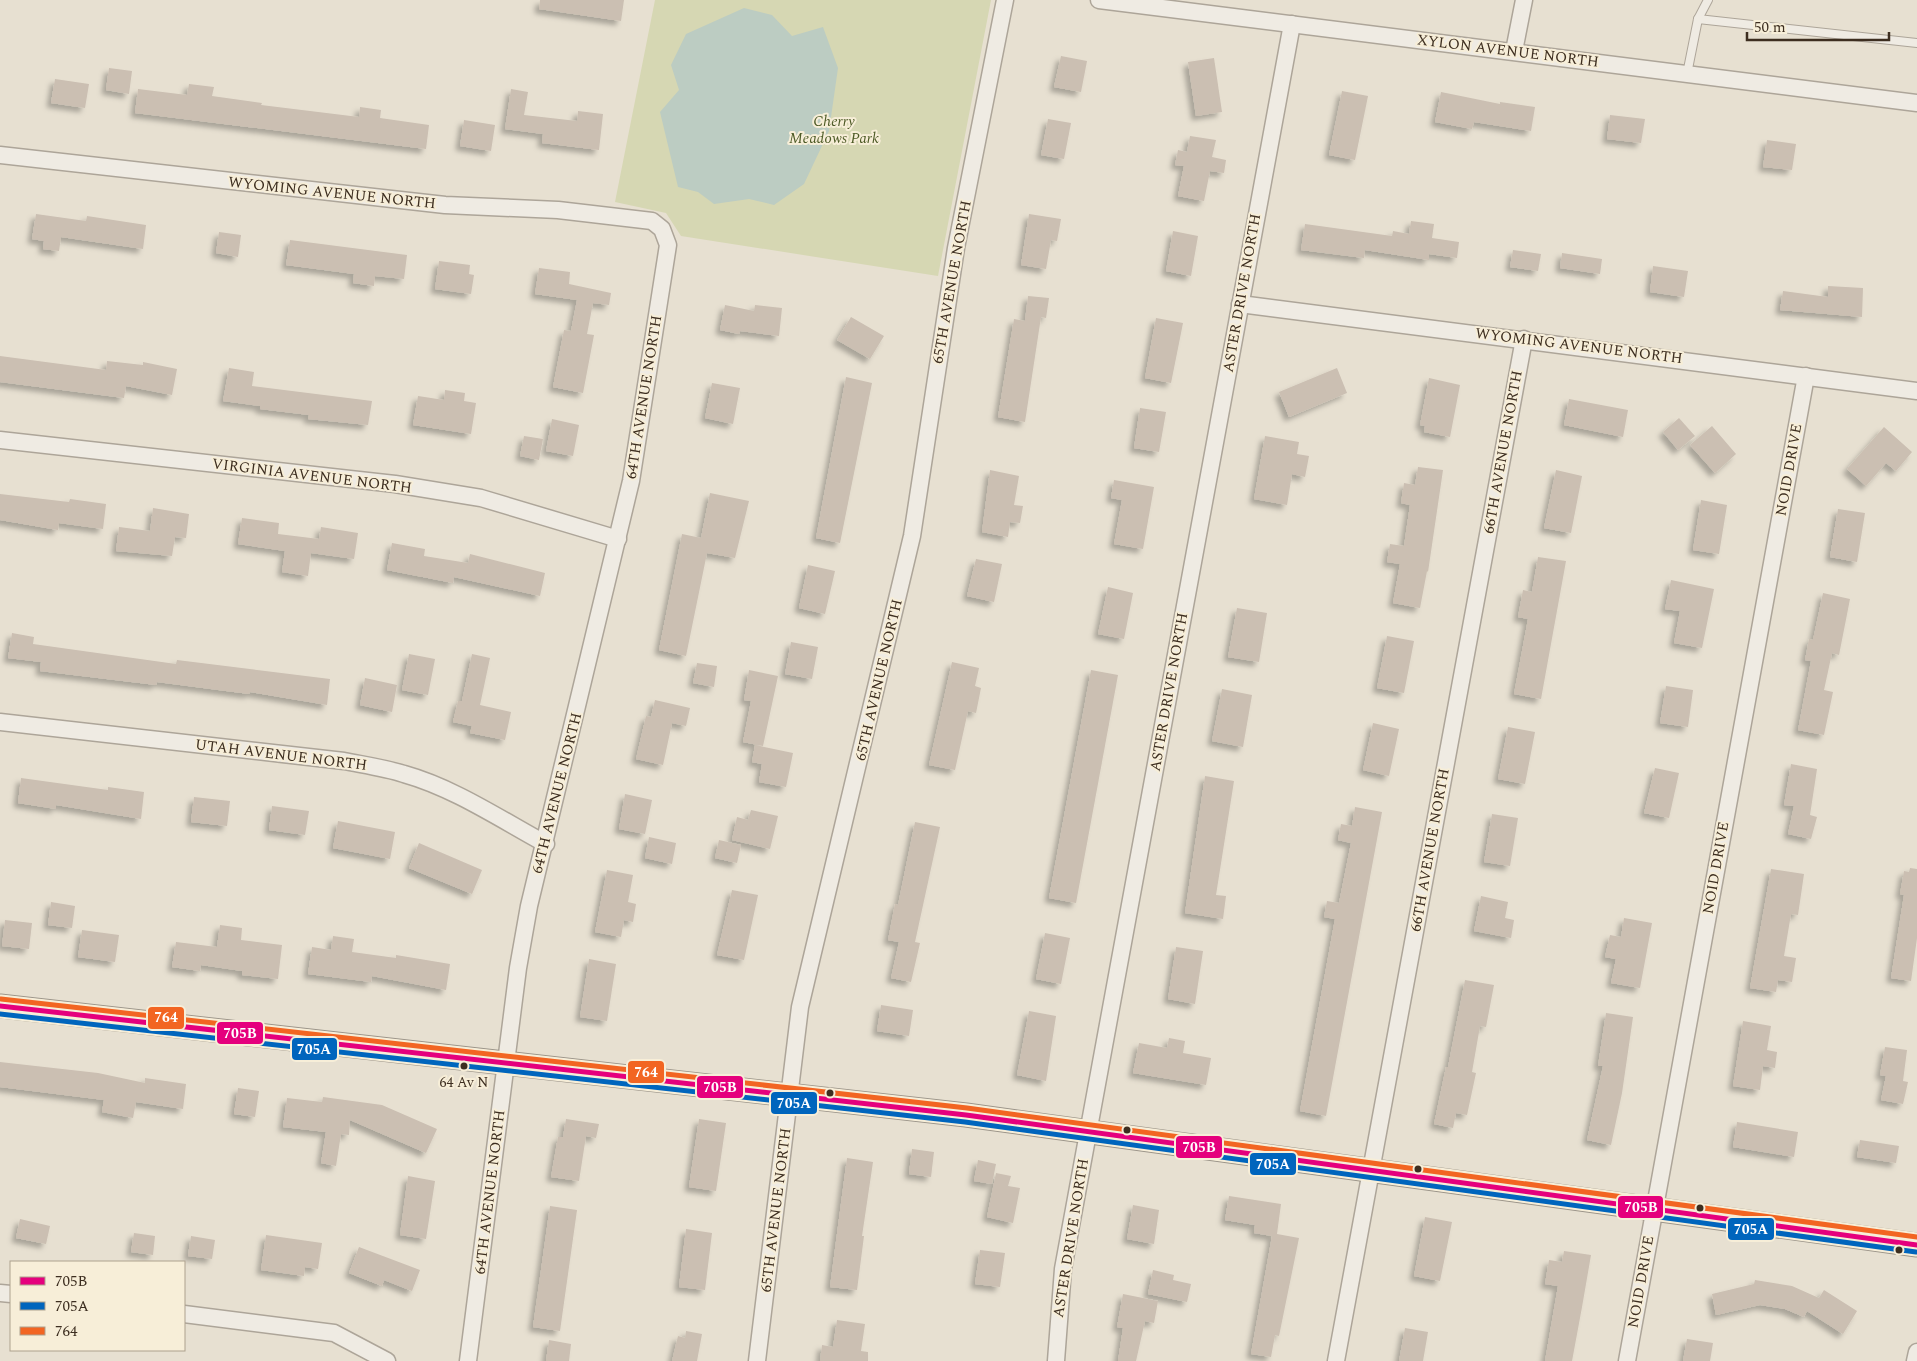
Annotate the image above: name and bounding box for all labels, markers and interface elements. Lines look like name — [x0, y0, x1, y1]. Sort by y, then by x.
scale bar — [1747, 10, 1890, 42]
text: 50 m — [1754, 16, 1786, 39]
street label: XYLON AVENUE NORTH — [1416, 28, 1600, 74]
park label: Cherry Meadows Park — [789, 110, 879, 150]
street label: WYOMING AVENUE NORTH — [227, 171, 437, 215]
street label: 65TH AVENUE NORTH — [926, 199, 978, 365]
street label: ASTER DRIVE NORTH — [1217, 212, 1267, 374]
street label: 64TH AVENUE NORTH — [620, 314, 668, 480]
street label: WYOMING AVENUE NORTH — [1474, 322, 1684, 370]
street label: 66TH AVENUE NORTH — [1477, 369, 1529, 535]
street label: NOID DRIVE — [1770, 422, 1808, 518]
street label: VIRGINIA AVENUE NORTH — [211, 452, 413, 500]
street label: 65TH AVENUE NORTH — [849, 597, 909, 763]
street label: ASTER DRIVE NORTH — [1144, 611, 1194, 773]
street label: 64TH AVENUE NORTH — [526, 710, 588, 876]
street label: UTAH AVENUE NORTH — [194, 733, 368, 777]
street label: 66TH AVENUE NORTH — [1404, 767, 1456, 933]
street label: NOID DRIVE — [1697, 820, 1735, 916]
line badge: 764 — [147, 1006, 185, 1030]
text: 764 — [154, 1007, 178, 1028]
line badge: 705B — [216, 1021, 264, 1045]
text: 705B — [223, 1023, 257, 1044]
line badge: 705A — [291, 1037, 338, 1061]
text: 705A — [297, 1039, 331, 1060]
line badge: 764 — [627, 1060, 665, 1084]
marker: 64 Av N — [459, 1061, 469, 1071]
text: 764 — [634, 1062, 658, 1083]
place label: 64 Av N — [440, 1072, 488, 1093]
line badge: 705B — [696, 1075, 744, 1099]
text: 705B — [703, 1077, 737, 1098]
unlabelled marker — [825, 1088, 835, 1098]
line badge: 705A — [770, 1091, 818, 1115]
text: 705A — [777, 1093, 811, 1114]
street label: 64TH AVENUE NORTH — [469, 1109, 511, 1275]
unlabelled marker — [1122, 1125, 1132, 1135]
street label: 65TH AVENUE NORTH — [755, 1127, 797, 1293]
line badge: 705B — [1175, 1135, 1223, 1159]
text: 705B — [1182, 1137, 1216, 1158]
line badge: 705A — [1249, 1152, 1297, 1176]
text: 705A — [1256, 1154, 1290, 1175]
street label: ASTER DRIVE NORTH — [1047, 1157, 1095, 1319]
unlabelled marker — [1413, 1164, 1423, 1174]
line badge: 705B — [1617, 1195, 1664, 1219]
text: 705B — [1624, 1197, 1658, 1218]
unlabelled marker — [1695, 1203, 1705, 1213]
line badge: 705A — [1727, 1217, 1775, 1241]
text: 705A — [1734, 1219, 1768, 1240]
street label: NOID DRIVE — [1622, 1234, 1660, 1330]
unlabelled marker — [1894, 1245, 1904, 1255]
legend — [10, 1261, 185, 1351]
text: 705B — [55, 1270, 88, 1293]
text: 705A — [55, 1295, 89, 1318]
text: 764 — [55, 1320, 78, 1343]

